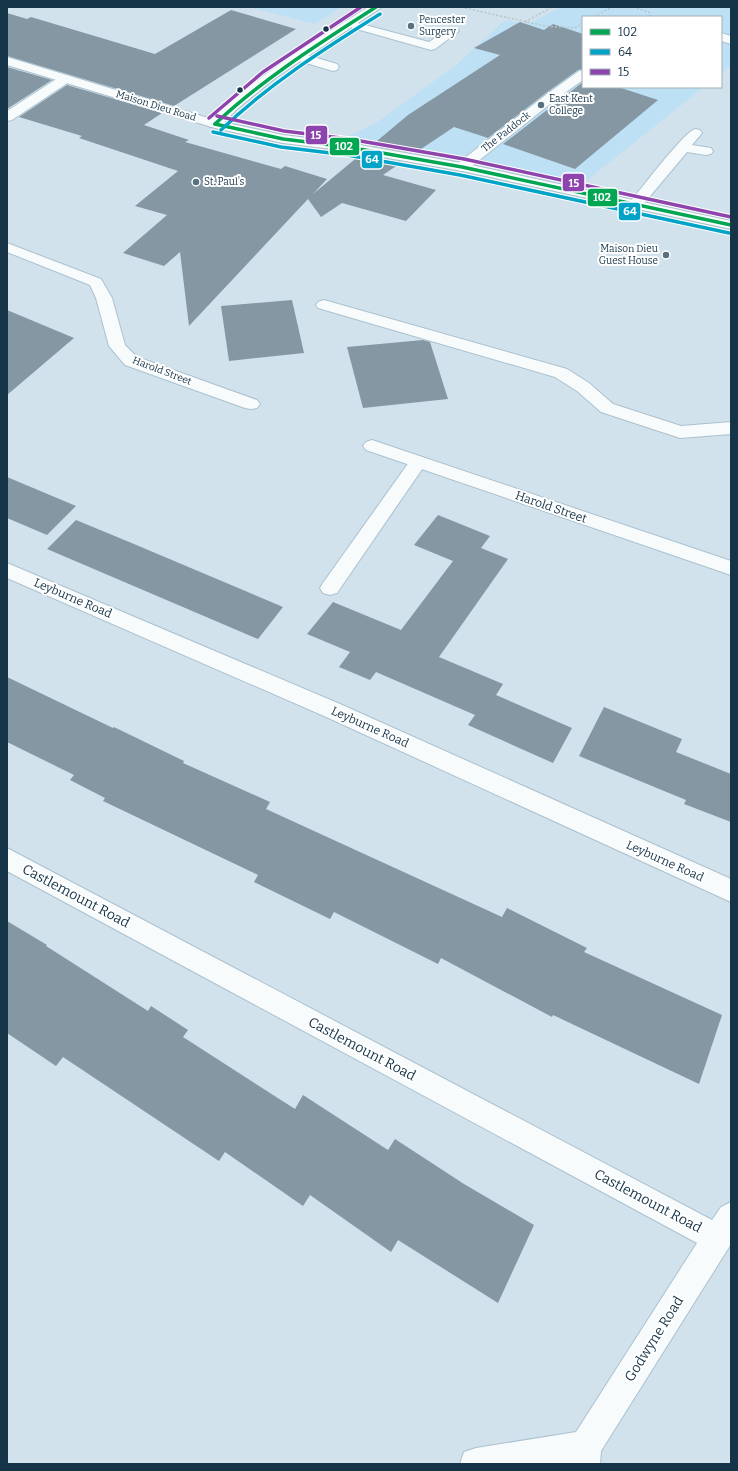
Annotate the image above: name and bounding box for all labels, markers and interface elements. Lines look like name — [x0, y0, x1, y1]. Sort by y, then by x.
place label: Pencester Surgery — [419, 14, 466, 38]
legend — [582, 16, 722, 88]
marker: Pencester Surgery — [406, 21, 416, 31]
unlabelled marker — [321, 24, 331, 34]
text: 102 — [618, 25, 637, 39]
text: 64 — [618, 45, 632, 59]
text: 15 — [618, 65, 629, 79]
unlabelled marker — [235, 85, 245, 95]
street label: Maison Dieu Road — [114, 88, 198, 124]
place label: East Kent College — [549, 93, 593, 117]
marker: East Kent College — [536, 100, 546, 110]
street label: The Paddock — [479, 109, 533, 155]
line badge: 15 — [305, 125, 328, 145]
text: 15 — [311, 129, 321, 142]
line badge: 102 — [329, 137, 360, 156]
text: 102 — [335, 140, 353, 153]
line badge: 64 — [361, 150, 383, 169]
text: 64 — [365, 153, 379, 166]
line badge: 15 — [562, 173, 585, 192]
place label: St. Paul's — [204, 176, 244, 188]
marker: St. Paul's — [191, 177, 201, 187]
text: 15 — [569, 177, 579, 190]
line badge: 102 — [587, 188, 618, 207]
text: 102 — [593, 191, 611, 204]
line badge: 64 — [618, 202, 641, 221]
text: 64 — [623, 205, 637, 218]
place label: Maison Dieu Guest House — [599, 243, 658, 267]
marker: Maison Dieu Guest House — [661, 250, 671, 260]
street label: Harold Street — [131, 354, 194, 388]
street label: Harold Street — [513, 488, 589, 526]
street label: Leyburne Road — [32, 575, 114, 621]
street label: Leyburne Road — [329, 704, 411, 750]
street label: Leyburne Road — [624, 838, 706, 884]
street label: Castlemount Road — [19, 860, 133, 932]
street label: Castlemount Road — [305, 1013, 419, 1085]
street label: Castlemount Road — [591, 1165, 705, 1237]
street label: Godwyne Road — [621, 1293, 687, 1385]

